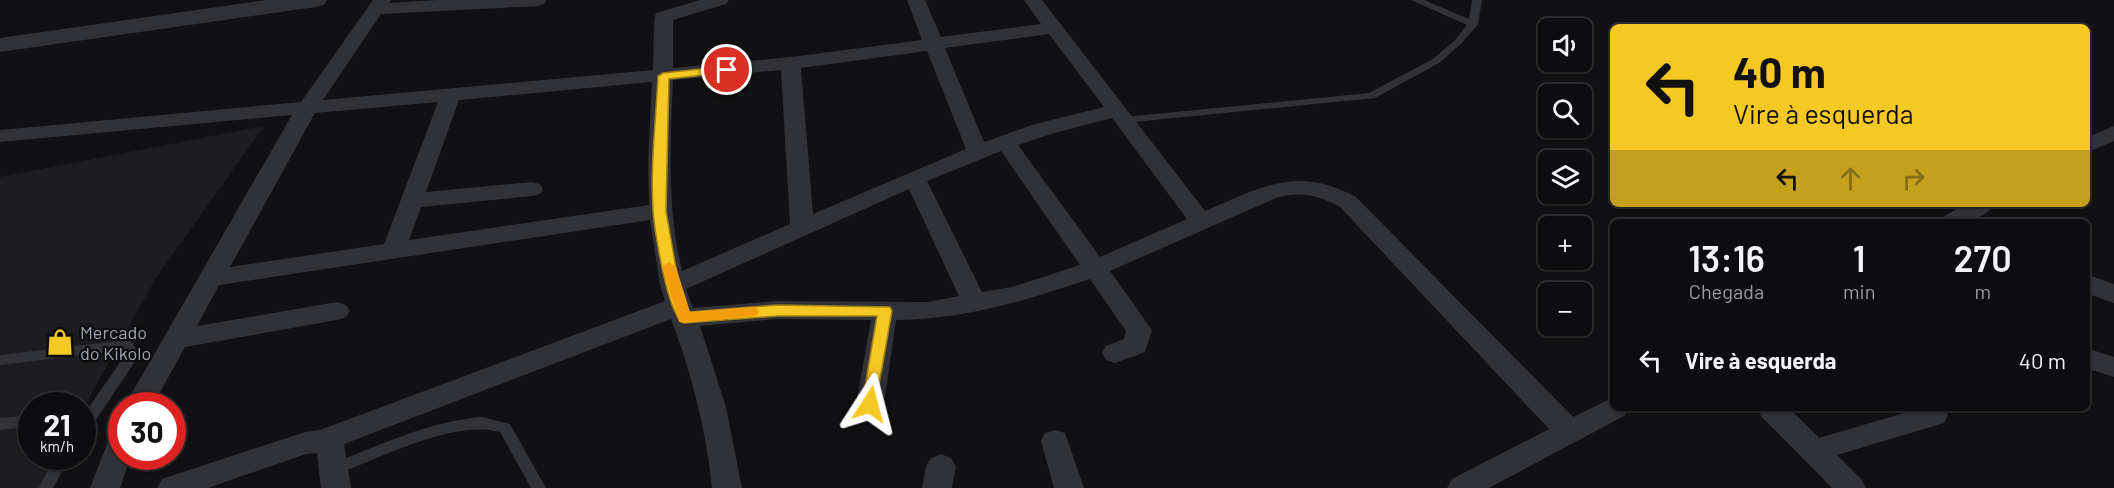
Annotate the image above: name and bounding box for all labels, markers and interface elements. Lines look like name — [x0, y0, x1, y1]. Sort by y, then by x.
map controls — [1538, 18, 1592, 336]
button: sound — [1538, 18, 1592, 72]
pin — [701, 44, 752, 95]
text: 40 m — [1733, 46, 1826, 96]
icon: left — [1634, 48, 1712, 126]
icon: arrive — [710, 53, 743, 86]
button: search — [1538, 84, 1592, 138]
text: Vire à esquerda — [1733, 97, 1914, 129]
button: layers — [1538, 150, 1592, 204]
icon: left — [1771, 162, 1804, 195]
icon: ahead — [1834, 162, 1867, 195]
icon: right — [1897, 162, 1930, 195]
button: + — [1538, 216, 1592, 270]
text: 13:16 — [1688, 236, 1765, 279]
text: 1 — [1853, 236, 1866, 279]
text: 270 — [1954, 236, 2012, 279]
text: Chegada — [1689, 279, 1764, 303]
text: min — [1843, 279, 1875, 303]
text: m — [1974, 279, 1991, 303]
button: − — [1538, 282, 1592, 336]
place label: Mercado do Kikolo — [80, 321, 151, 364]
shop icon: Mercado do Kikolo — [45, 327, 75, 357]
icon: left — [1634, 344, 1667, 377]
text: Vire à esquerda — [1685, 347, 1836, 373]
text: 40 m — [2019, 347, 2066, 373]
position arrow — [838, 372, 902, 436]
speed limit sign: 30 — [108, 392, 186, 470]
text: 21 — [43, 406, 71, 442]
text: km/h — [40, 437, 74, 455]

